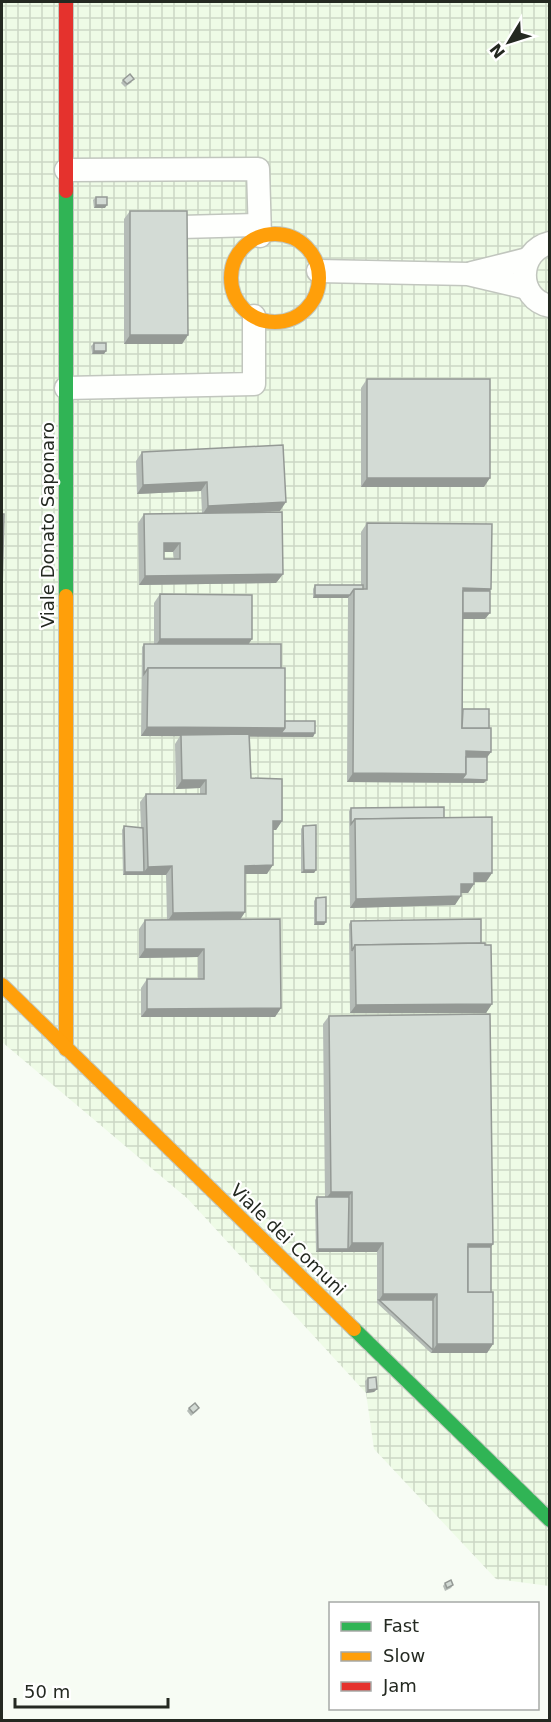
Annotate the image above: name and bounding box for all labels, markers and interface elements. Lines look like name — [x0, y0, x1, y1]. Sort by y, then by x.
north arrow — [479, 12, 539, 72]
text: N — [486, 40, 509, 62]
street label: Viale Donato Saponaro — [37, 422, 58, 628]
street label: Viale dei Comuni — [226, 1179, 350, 1300]
legend — [329, 1602, 539, 1710]
text: Fast — [383, 1615, 419, 1636]
text: Slow — [383, 1645, 425, 1666]
scale bar — [15, 1671, 168, 1709]
text: Jam — [382, 1675, 417, 1696]
text: 50 m — [24, 1681, 70, 1702]

